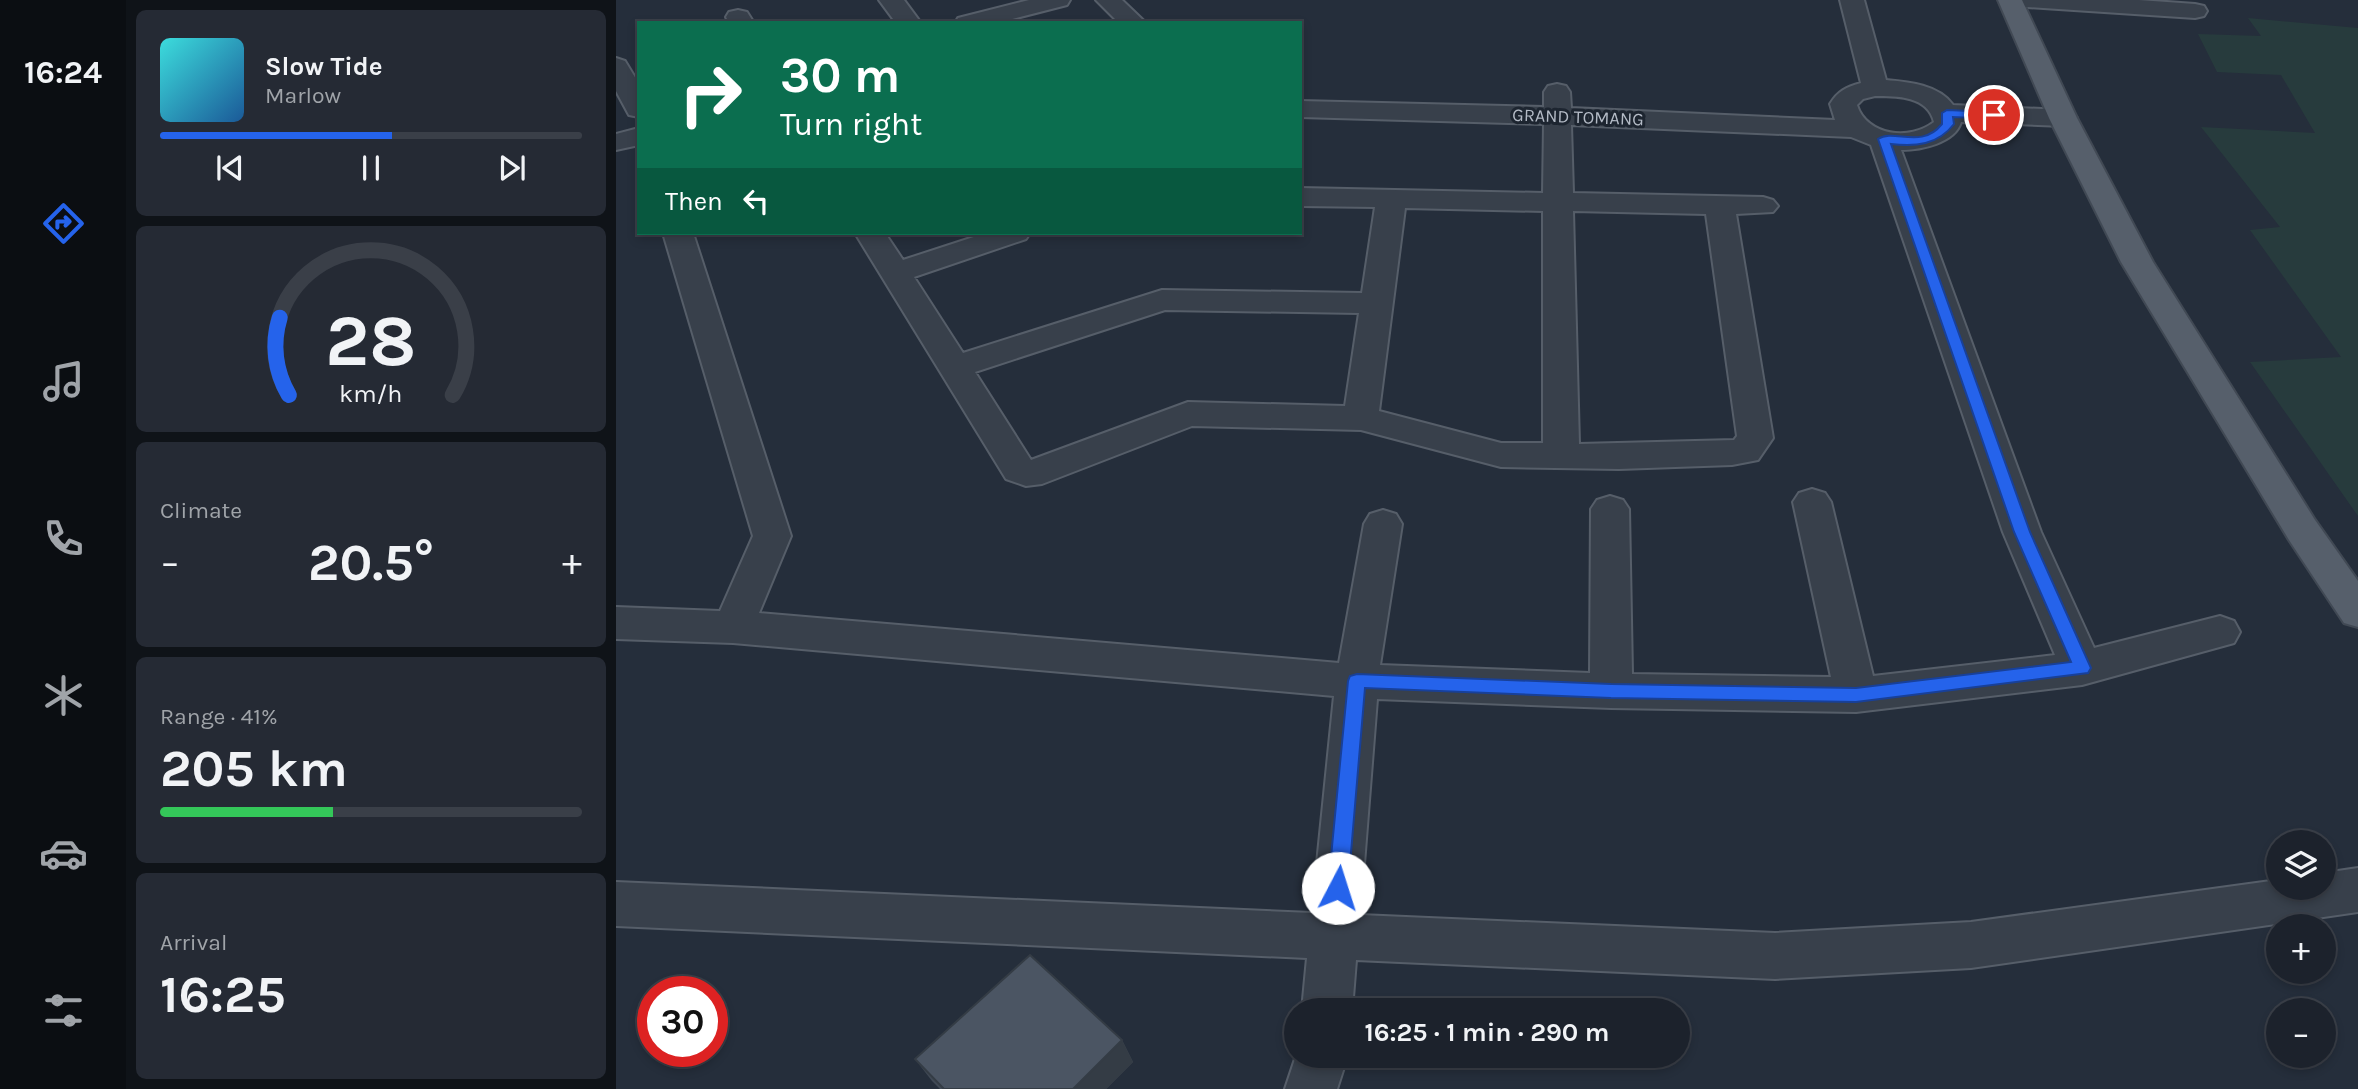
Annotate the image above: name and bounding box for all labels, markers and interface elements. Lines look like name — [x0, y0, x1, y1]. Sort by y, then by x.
text: 30 m — [780, 47, 900, 104]
icon: right — [665, 49, 756, 140]
text: Slow Tide — [265, 51, 383, 82]
text: 16:24 — [24, 54, 102, 91]
text: Marlow — [265, 82, 341, 109]
pin — [1964, 85, 2024, 145]
icon: arrive — [1975, 96, 2013, 134]
street label: GRAND TOMANG — [1512, 104, 1644, 130]
text: Turn right — [780, 106, 922, 143]
icon: previous — [211, 149, 249, 187]
icon: pause — [352, 149, 390, 187]
icon: next — [493, 149, 531, 187]
icon: left — [737, 182, 775, 220]
text: Then — [665, 186, 723, 217]
icon: directions — [39, 199, 88, 248]
text: 28 — [325, 298, 417, 383]
icon: music — [39, 357, 88, 406]
text: km/h — [339, 378, 403, 407]
text: Climate — [160, 497, 242, 524]
icon: phone — [39, 514, 88, 563]
text: 20.5° — [308, 532, 434, 593]
text: − — [160, 540, 180, 585]
text: + — [562, 540, 582, 585]
icon: climate — [39, 671, 88, 720]
text: Range · 41% — [160, 703, 278, 730]
text: 205 km — [160, 738, 348, 799]
icon: car — [39, 829, 88, 878]
map controls — [2266, 830, 2336, 1068]
button: layers — [2266, 830, 2336, 900]
position arrow — [1301, 851, 1375, 925]
button: + — [2266, 914, 2336, 984]
text: Arrival — [160, 929, 227, 956]
text: 16:25 — [160, 964, 286, 1025]
speed limit sign: 30 — [637, 976, 728, 1067]
icon: filters — [39, 986, 88, 1035]
button: − — [2266, 998, 2336, 1068]
text: 16:25 · 1 min · 290 m — [1365, 1017, 1609, 1048]

